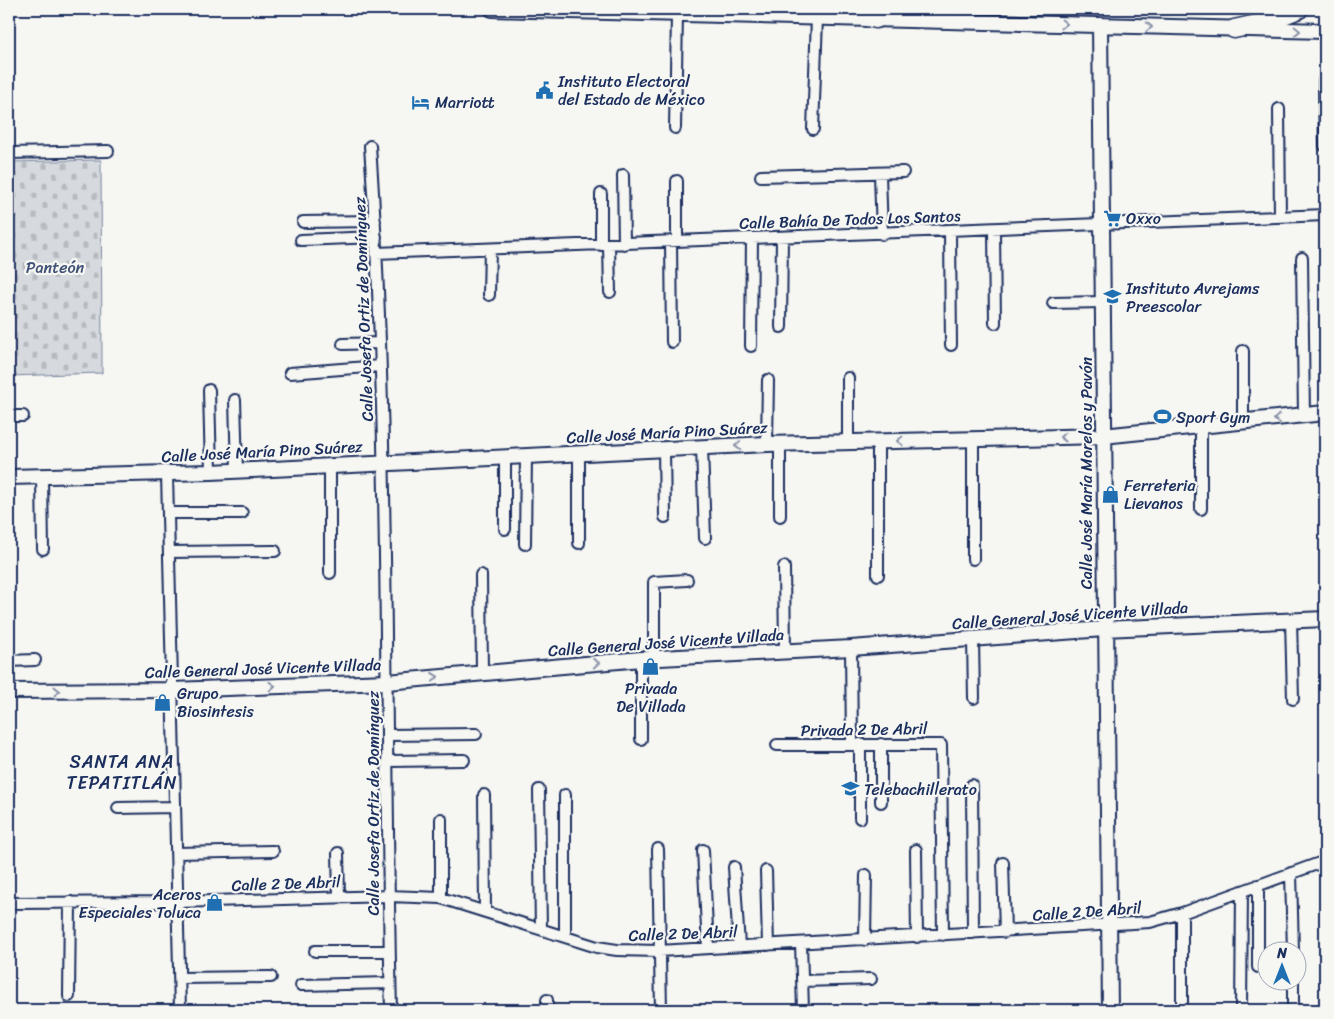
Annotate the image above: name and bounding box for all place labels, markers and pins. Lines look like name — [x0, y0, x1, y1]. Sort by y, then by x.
place label: Instituto Electoral del Estado de México — [557, 67, 705, 114]
public building icon: Instituto Electoral del Estado de México — [534, 80, 554, 100]
place label: Marriott — [435, 88, 495, 117]
hotel icon: Marriott — [411, 92, 431, 112]
place label: Oxxo — [1126, 204, 1161, 233]
supermarket icon: Oxxo — [1102, 208, 1122, 228]
place label: Instituto Avrejams Preescolar — [1125, 274, 1260, 321]
school or university icon: Instituto Avrejams Preescolar — [1102, 287, 1122, 307]
place label: Sport Gym — [1176, 403, 1250, 432]
sports icon: Sport Gym — [1152, 407, 1172, 427]
place label: Ferreteria Lievanos — [1124, 471, 1196, 518]
shop icon: Ferreteria Lievanos — [1100, 484, 1120, 504]
shop icon: Privada De Villada — [641, 656, 661, 676]
place label: Privada De Villada — [616, 674, 686, 721]
place label: Grupo Biosintesis — [177, 679, 254, 726]
shop icon: Grupo Biosintesis — [153, 692, 173, 712]
place label: Telebachillerato — [864, 775, 977, 804]
school or university icon: Telebachillerato — [840, 779, 860, 799]
place label: Aceros Especiales Toluca — [79, 880, 201, 927]
shop icon: Aceros Especiales Toluca — [205, 893, 225, 913]

